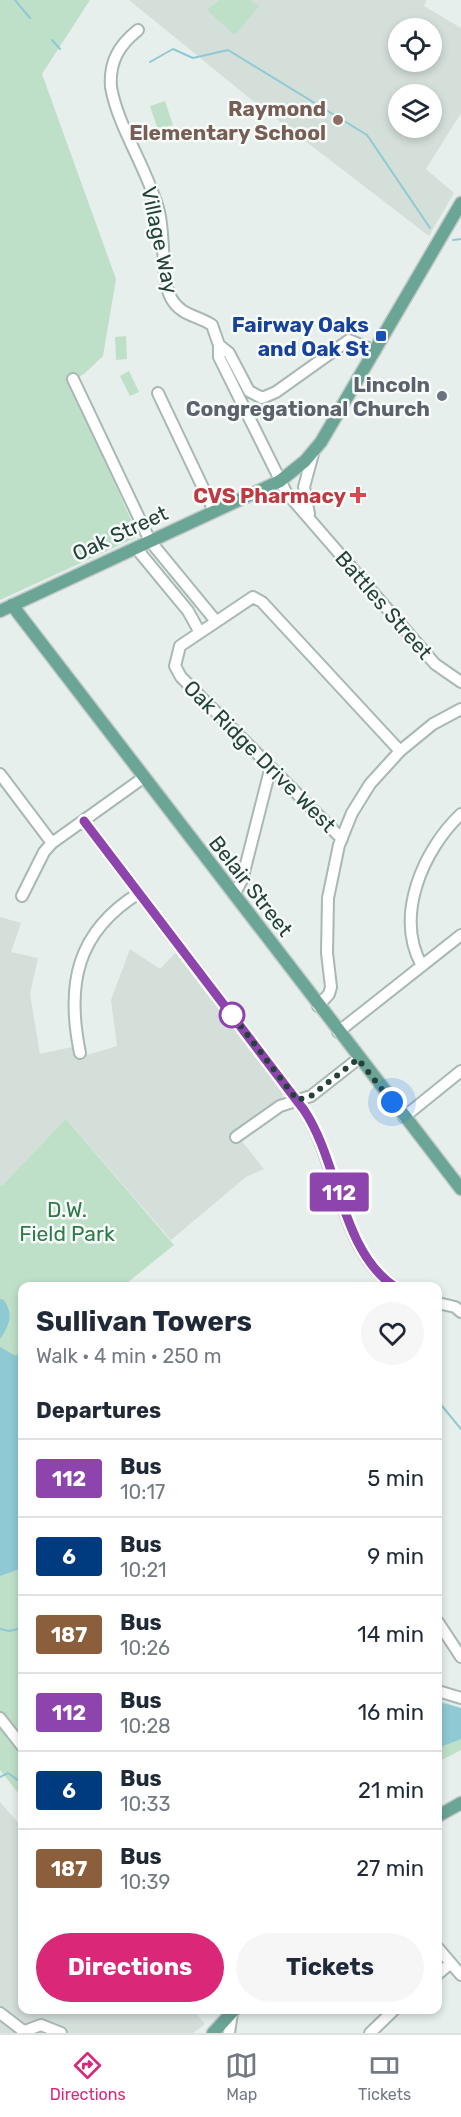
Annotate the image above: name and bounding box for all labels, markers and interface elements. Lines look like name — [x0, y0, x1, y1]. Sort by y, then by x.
map controls — [388, 18, 442, 138]
button: locate — [388, 18, 442, 72]
button: layers — [388, 84, 442, 138]
place label: Raymond Elementary School — [129, 96, 326, 145]
marker: Raymond Elementary School — [331, 113, 345, 127]
street label: Village Way — [136, 184, 184, 296]
place label: Fairway Oaks and Oak St — [232, 312, 369, 361]
marker: Fairway Oaks and Oak St — [374, 329, 388, 343]
place label: Lincoln Congregational Church — [186, 372, 430, 421]
marker: Lincoln Congregational Church — [435, 389, 449, 403]
place label: CVS Pharmacy — [193, 483, 346, 508]
marker: CVS Pharmacy — [351, 488, 365, 502]
street label: Oak Street — [68, 500, 172, 566]
street label: Battles Street — [330, 546, 438, 664]
street label: Oak Ridge Drive West — [179, 675, 341, 837]
street label: Belair Street — [204, 831, 298, 941]
unlabelled marker — [219, 1002, 245, 1028]
your location — [377, 1087, 407, 1117]
line badge: 112 — [304, 1172, 374, 1212]
text: 112 — [322, 1180, 356, 1205]
park label: D.W. Field Park — [19, 1197, 115, 1246]
button: heart — [361, 1302, 424, 1365]
text: Sullivan Towers — [36, 1305, 252, 1338]
text: Walk · 4 min · 250 m — [36, 1344, 221, 1368]
text: Departures — [36, 1397, 161, 1424]
text: Bus — [120, 1453, 162, 1480]
text: 5 min — [367, 1465, 424, 1492]
text: 112 — [52, 1466, 86, 1491]
text: 10:17 — [120, 1480, 165, 1504]
text: Bus — [120, 1531, 162, 1558]
text: 9 min — [367, 1543, 424, 1570]
text: 6 — [62, 1544, 76, 1569]
text: 10:21 — [120, 1558, 167, 1582]
text: Bus — [120, 1609, 162, 1636]
text: 14 min — [357, 1621, 424, 1648]
text: 187 — [51, 1622, 87, 1647]
text: 10:26 — [120, 1636, 170, 1660]
text: Bus — [120, 1687, 162, 1714]
text: 16 min — [358, 1699, 424, 1726]
text: 112 — [52, 1700, 86, 1725]
text: 10:28 — [120, 1714, 171, 1738]
text: Bus — [120, 1765, 162, 1792]
text: 21 min — [358, 1777, 424, 1804]
text: 6 — [62, 1778, 76, 1803]
text: 10:33 — [120, 1792, 170, 1816]
text: Bus — [120, 1843, 162, 1870]
text: 27 min — [356, 1855, 424, 1882]
text: 187 — [51, 1856, 87, 1881]
text: 10:39 — [120, 1870, 170, 1894]
button: Directions — [36, 1933, 224, 2002]
button: Tickets — [236, 1933, 424, 2002]
tab: Directions — [50, 2049, 126, 2104]
tab: Map — [225, 2049, 258, 2104]
tab: Tickets — [358, 2049, 411, 2104]

